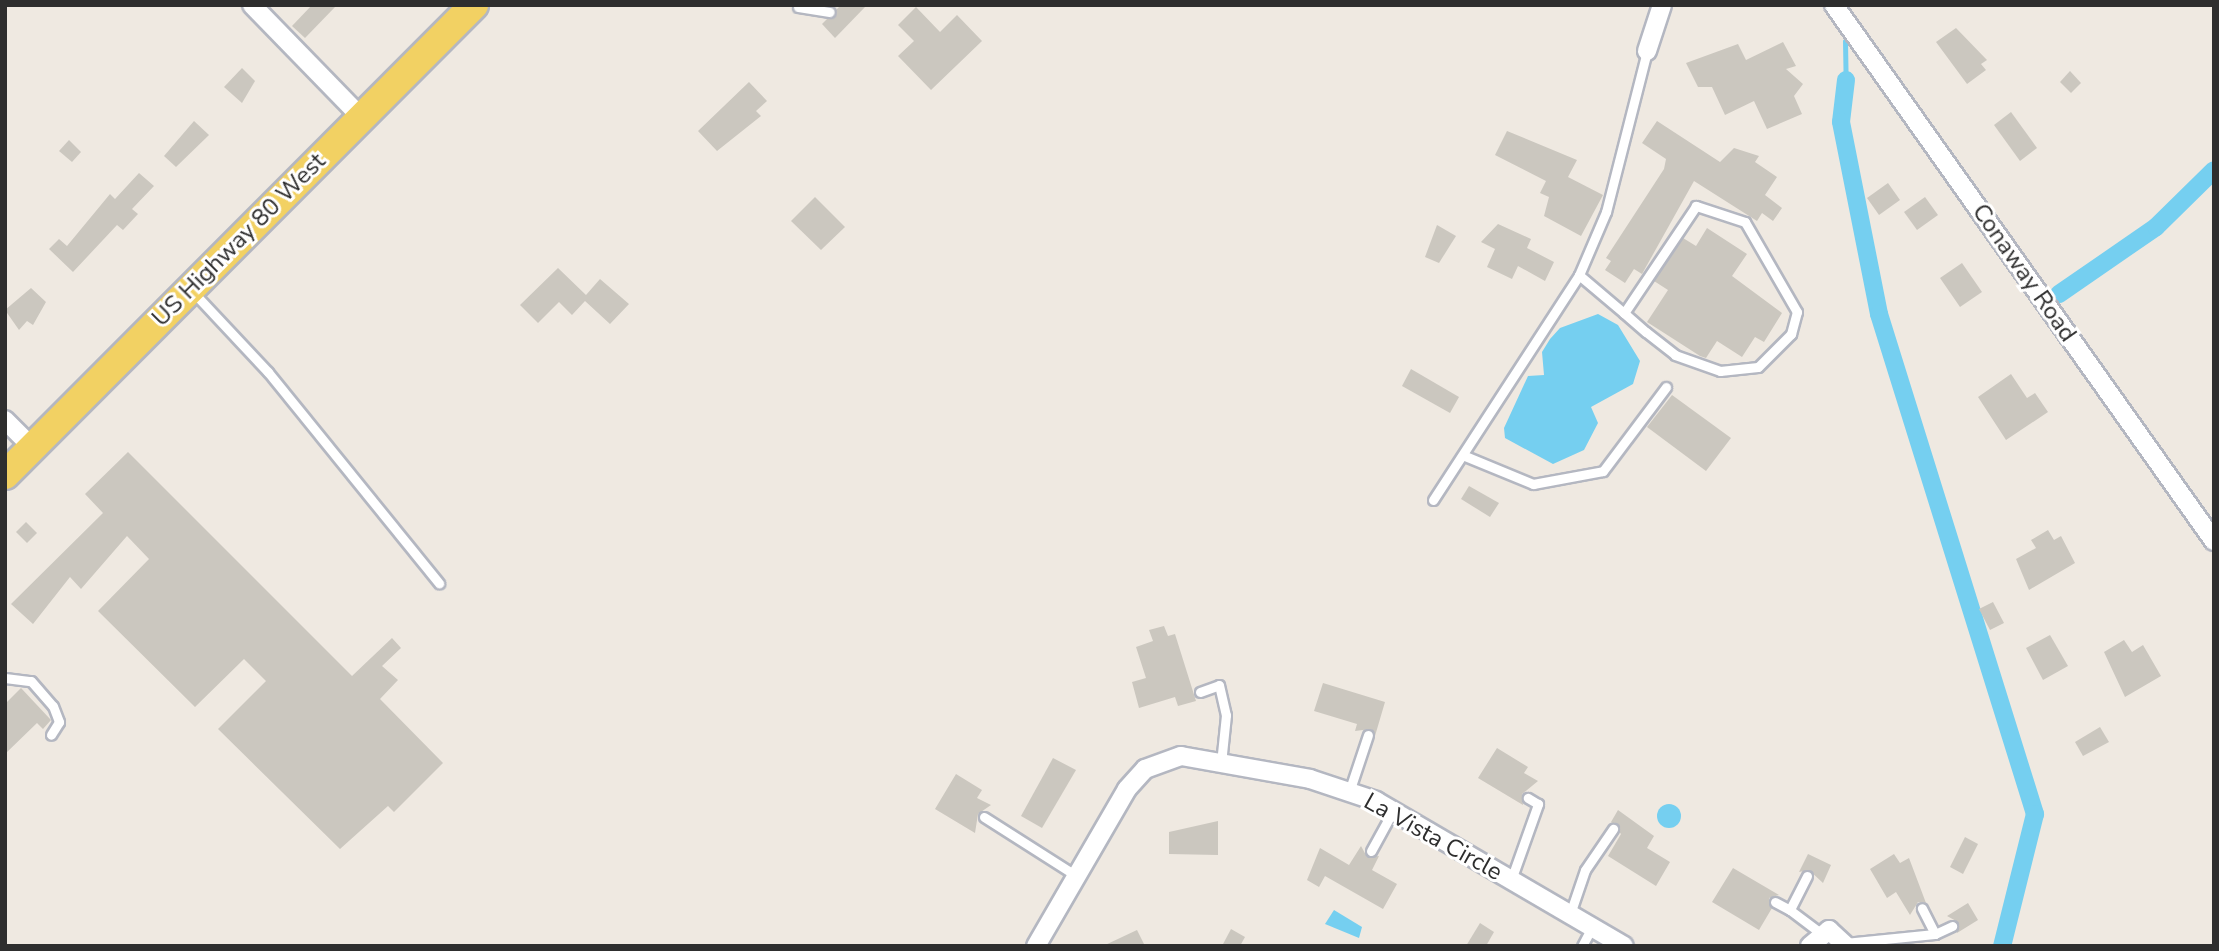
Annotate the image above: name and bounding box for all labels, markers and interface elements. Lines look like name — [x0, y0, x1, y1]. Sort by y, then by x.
street label: US Highway 80 West — [146, 147, 332, 333]
street label: Conaway Road — [1966, 198, 2082, 348]
street label: La Vista Circle — [1359, 787, 1507, 887]

